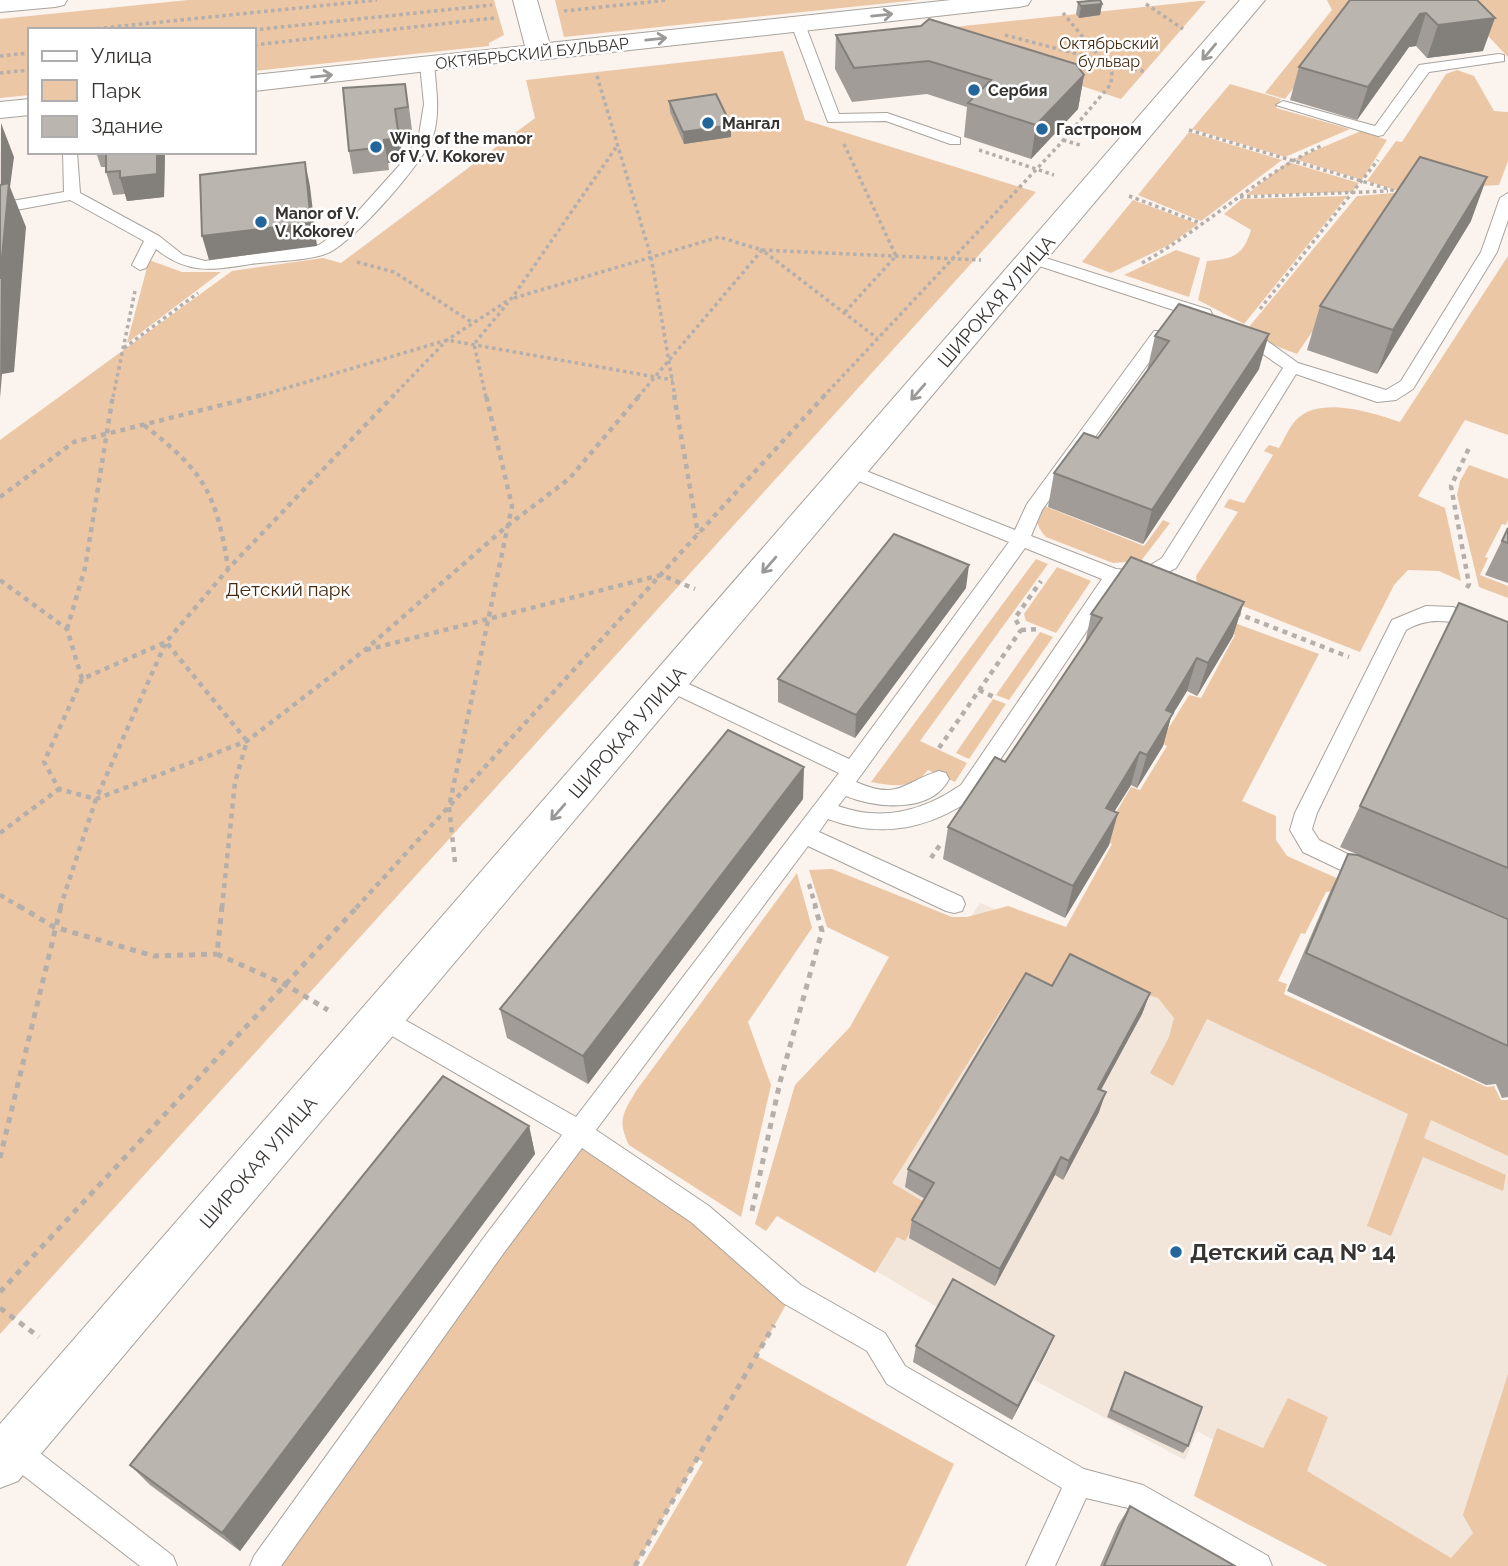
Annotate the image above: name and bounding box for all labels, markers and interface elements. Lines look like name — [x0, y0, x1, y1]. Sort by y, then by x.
one-way arrow — [870, 8, 893, 21]
legend — [28, 28, 256, 154]
one-way arrow — [644, 33, 667, 46]
street label: ОКТЯБРЬСКИЙ БУЛЬВАР — [434, 34, 630, 73]
park label: Октябрьский бульвар — [1059, 34, 1159, 71]
text: Улица — [91, 43, 152, 68]
one-way arrow — [1201, 43, 1217, 61]
one-way arrow — [310, 69, 332, 82]
text: Парк — [91, 78, 141, 103]
place label: Сербия — [988, 81, 1047, 100]
marker: Сербия — [966, 82, 982, 98]
text: Здание — [91, 113, 163, 138]
place label: Мангал — [722, 114, 780, 133]
marker: Мангал — [700, 115, 716, 131]
place label: Гастроном — [1056, 120, 1142, 139]
marker: Гастроном — [1034, 121, 1050, 137]
place label: Wing of the manor of V. V. Kokorev — [390, 129, 533, 166]
marker: Wing of the manor of V. V. Kokorev — [368, 139, 384, 155]
place label: Manor of V. V. Kokorev — [275, 204, 359, 241]
marker: Manor of V. V. Kokorev — [253, 214, 269, 230]
street label: ШИРОКАЯ УЛИЦА — [933, 231, 1059, 371]
one-way arrow — [910, 383, 926, 401]
one-way arrow — [762, 556, 778, 574]
park label: Детский парк — [226, 578, 351, 600]
street label: ШИРОКАЯ УЛИЦА — [564, 662, 690, 802]
one-way arrow — [550, 803, 566, 821]
street label: ШИРОКАЯ УЛИЦА — [195, 1092, 321, 1232]
place label: Детский сад № 14 — [1190, 1238, 1396, 1265]
marker: Детский сад № 14 — [1168, 1244, 1184, 1260]

